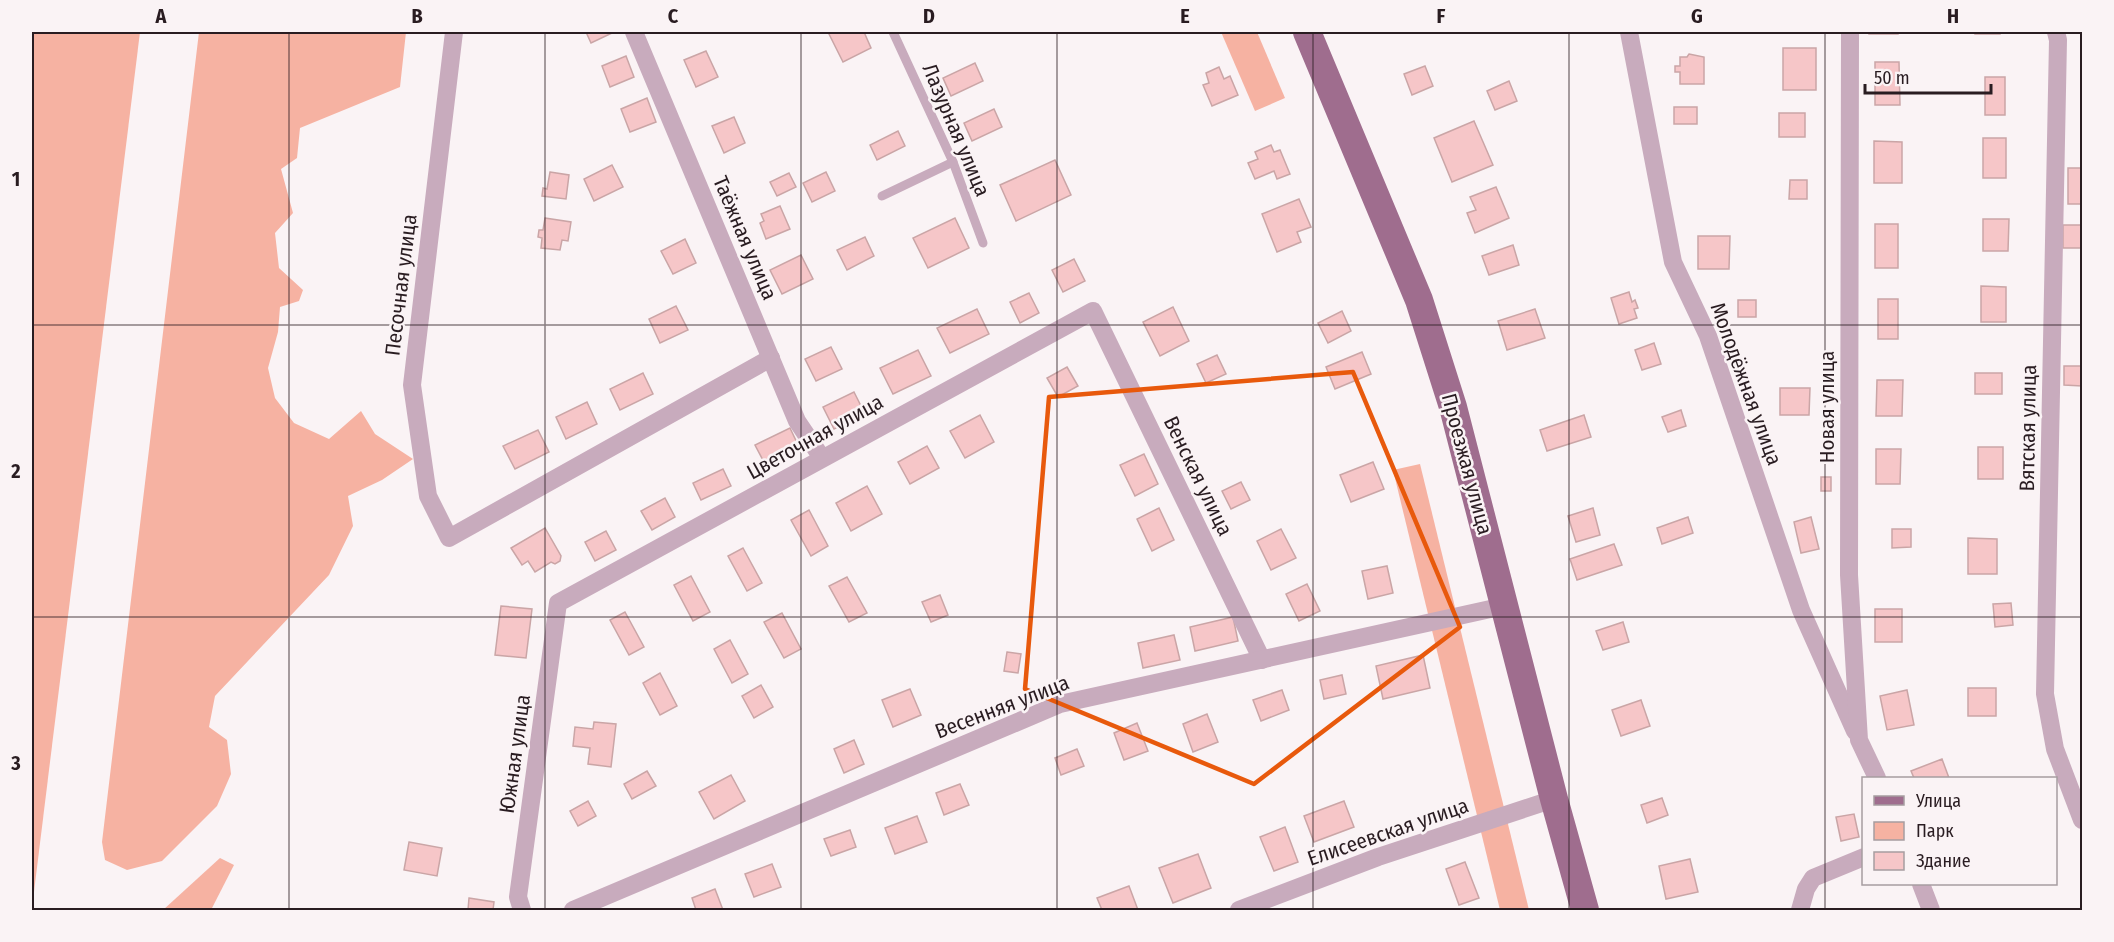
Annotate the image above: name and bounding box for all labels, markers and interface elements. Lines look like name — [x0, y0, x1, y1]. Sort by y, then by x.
text: A — [155, 4, 168, 28]
text: B — [411, 4, 423, 28]
text: C — [668, 4, 679, 28]
text: D — [923, 4, 935, 28]
text: E — [1180, 4, 1190, 28]
text: F — [1437, 4, 1446, 28]
text: G — [1691, 4, 1703, 28]
text: H — [1947, 4, 1959, 28]
scale bar — [1865, 57, 1991, 95]
street label: Лазурная улица — [916, 60, 996, 200]
text: 50 m — [1874, 67, 1910, 89]
text: 1 — [12, 167, 20, 191]
street label: Таёжная улица — [707, 172, 783, 304]
street label: Песочная улица — [379, 213, 423, 357]
street label: Молодёжная улица — [1705, 299, 1787, 469]
street label: Новая улица — [1814, 351, 1840, 463]
street label: Вятская улица — [2014, 364, 2042, 492]
street label: Цветочная улица — [742, 389, 888, 485]
street label: Проезжая улица — [1436, 391, 1498, 537]
street label: Венская улица — [1158, 412, 1238, 540]
text: 2 — [10, 459, 21, 483]
street label: Весенняя улица — [931, 669, 1073, 745]
street label: Южная улица — [494, 693, 536, 815]
text: 3 — [10, 751, 21, 775]
legend — [1862, 777, 2057, 885]
text: Улица — [1915, 790, 1961, 812]
street label: Елисеевская улица — [1304, 792, 1472, 872]
text: Парк — [1916, 820, 1954, 842]
text: Здание — [1916, 850, 1971, 872]

